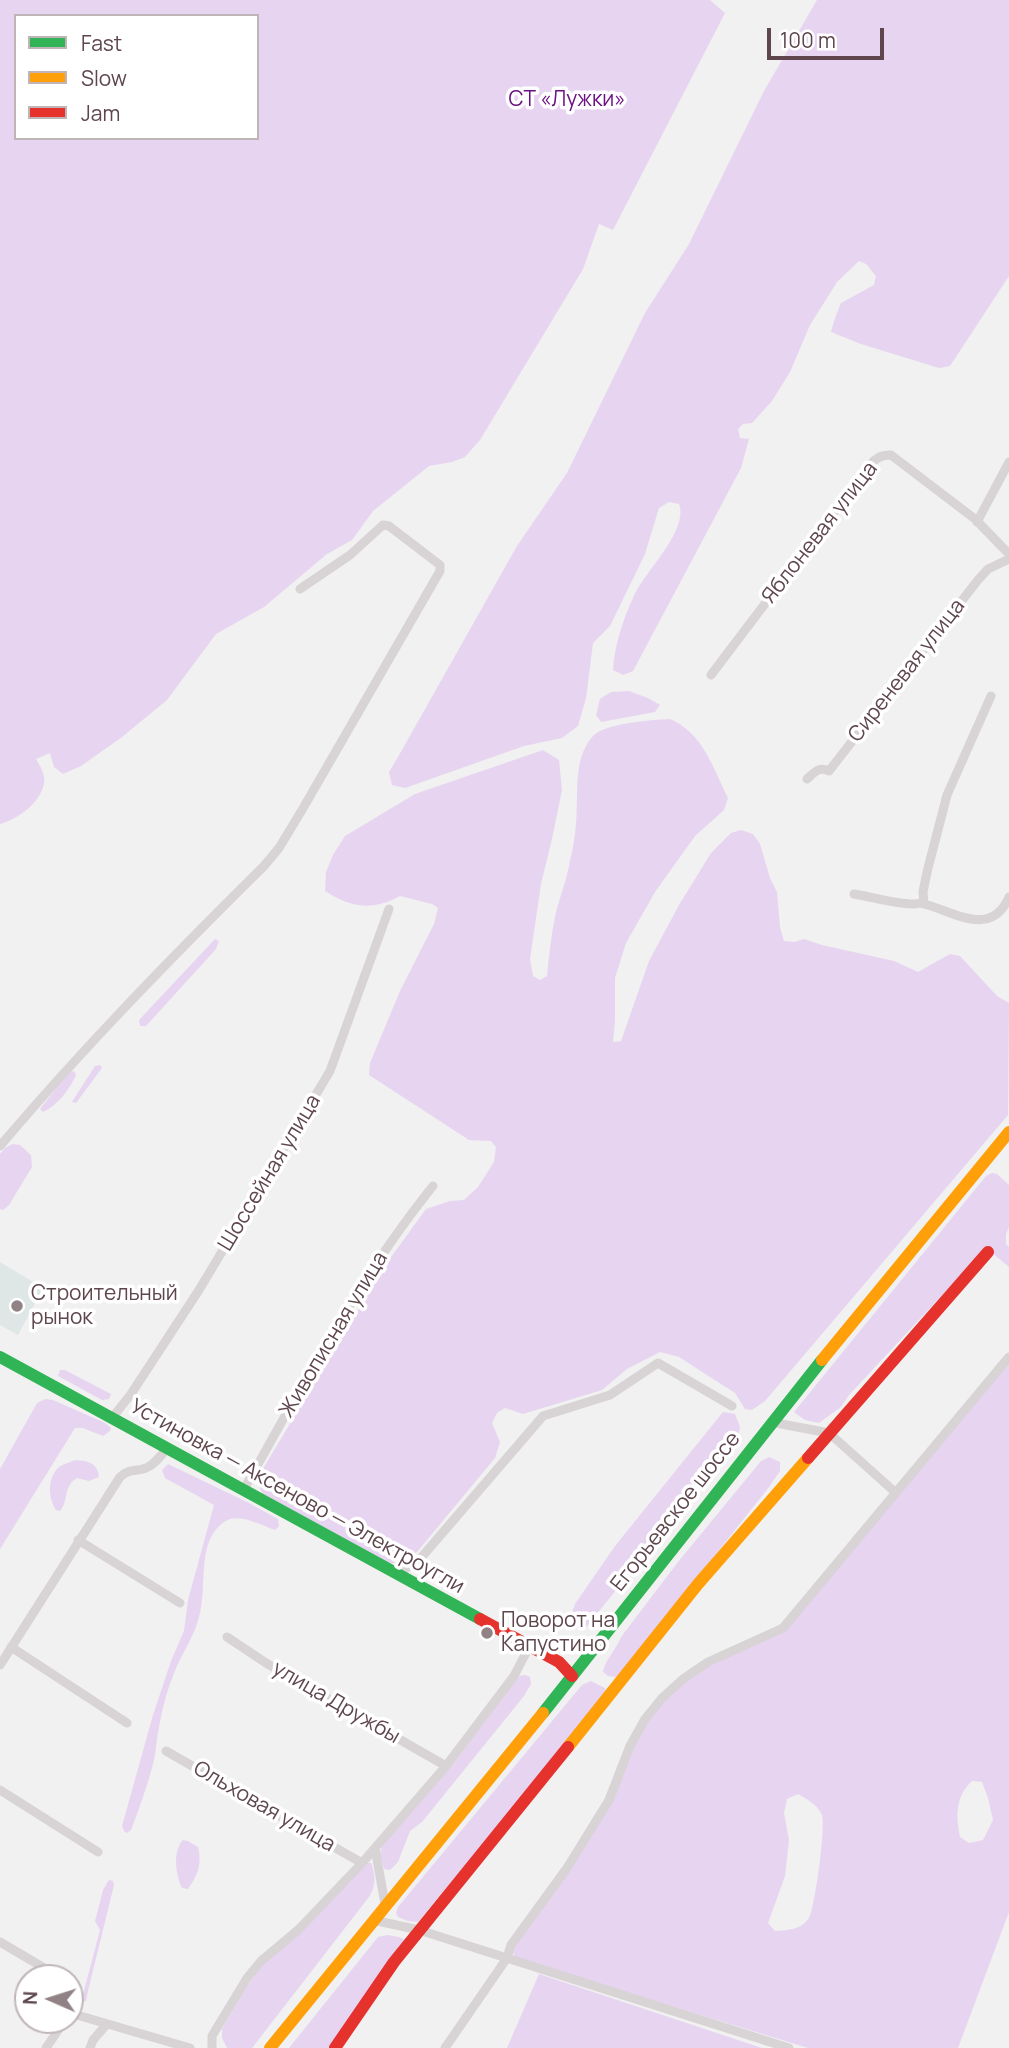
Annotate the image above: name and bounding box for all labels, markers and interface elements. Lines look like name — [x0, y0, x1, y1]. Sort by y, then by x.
legend — [14, 14, 259, 140]
scale bar — [771, 14, 888, 58]
text: 100 m — [780, 26, 836, 54]
text: Fast — [81, 29, 122, 57]
text: Slow — [81, 64, 127, 92]
park label: СТ «Лужки» — [508, 87, 626, 113]
text: Jam — [81, 99, 120, 127]
street label: Яблоневая улица — [757, 457, 883, 609]
street label: Сиреневая улица — [843, 595, 971, 747]
street label: Шоссейная улица — [213, 1090, 327, 1256]
street label: Живописная улица — [275, 1247, 393, 1423]
place label: Строительный рынок — [31, 1281, 178, 1331]
marker: Строительный рынок — [9, 1298, 25, 1314]
street label: Устиновка — Аксеново — Электроугли — [125, 1394, 469, 1600]
street label: Егорьевское шоссе — [606, 1427, 746, 1597]
place label: Поворот на Капустино — [501, 1608, 615, 1658]
marker: Поворот на Капустино — [479, 1625, 495, 1641]
street label: улица Дружбы — [268, 1656, 404, 1750]
street label: Ольховая улица — [189, 1756, 339, 1858]
north arrow — [14, 1964, 84, 2034]
text: N — [17, 1991, 43, 2006]

